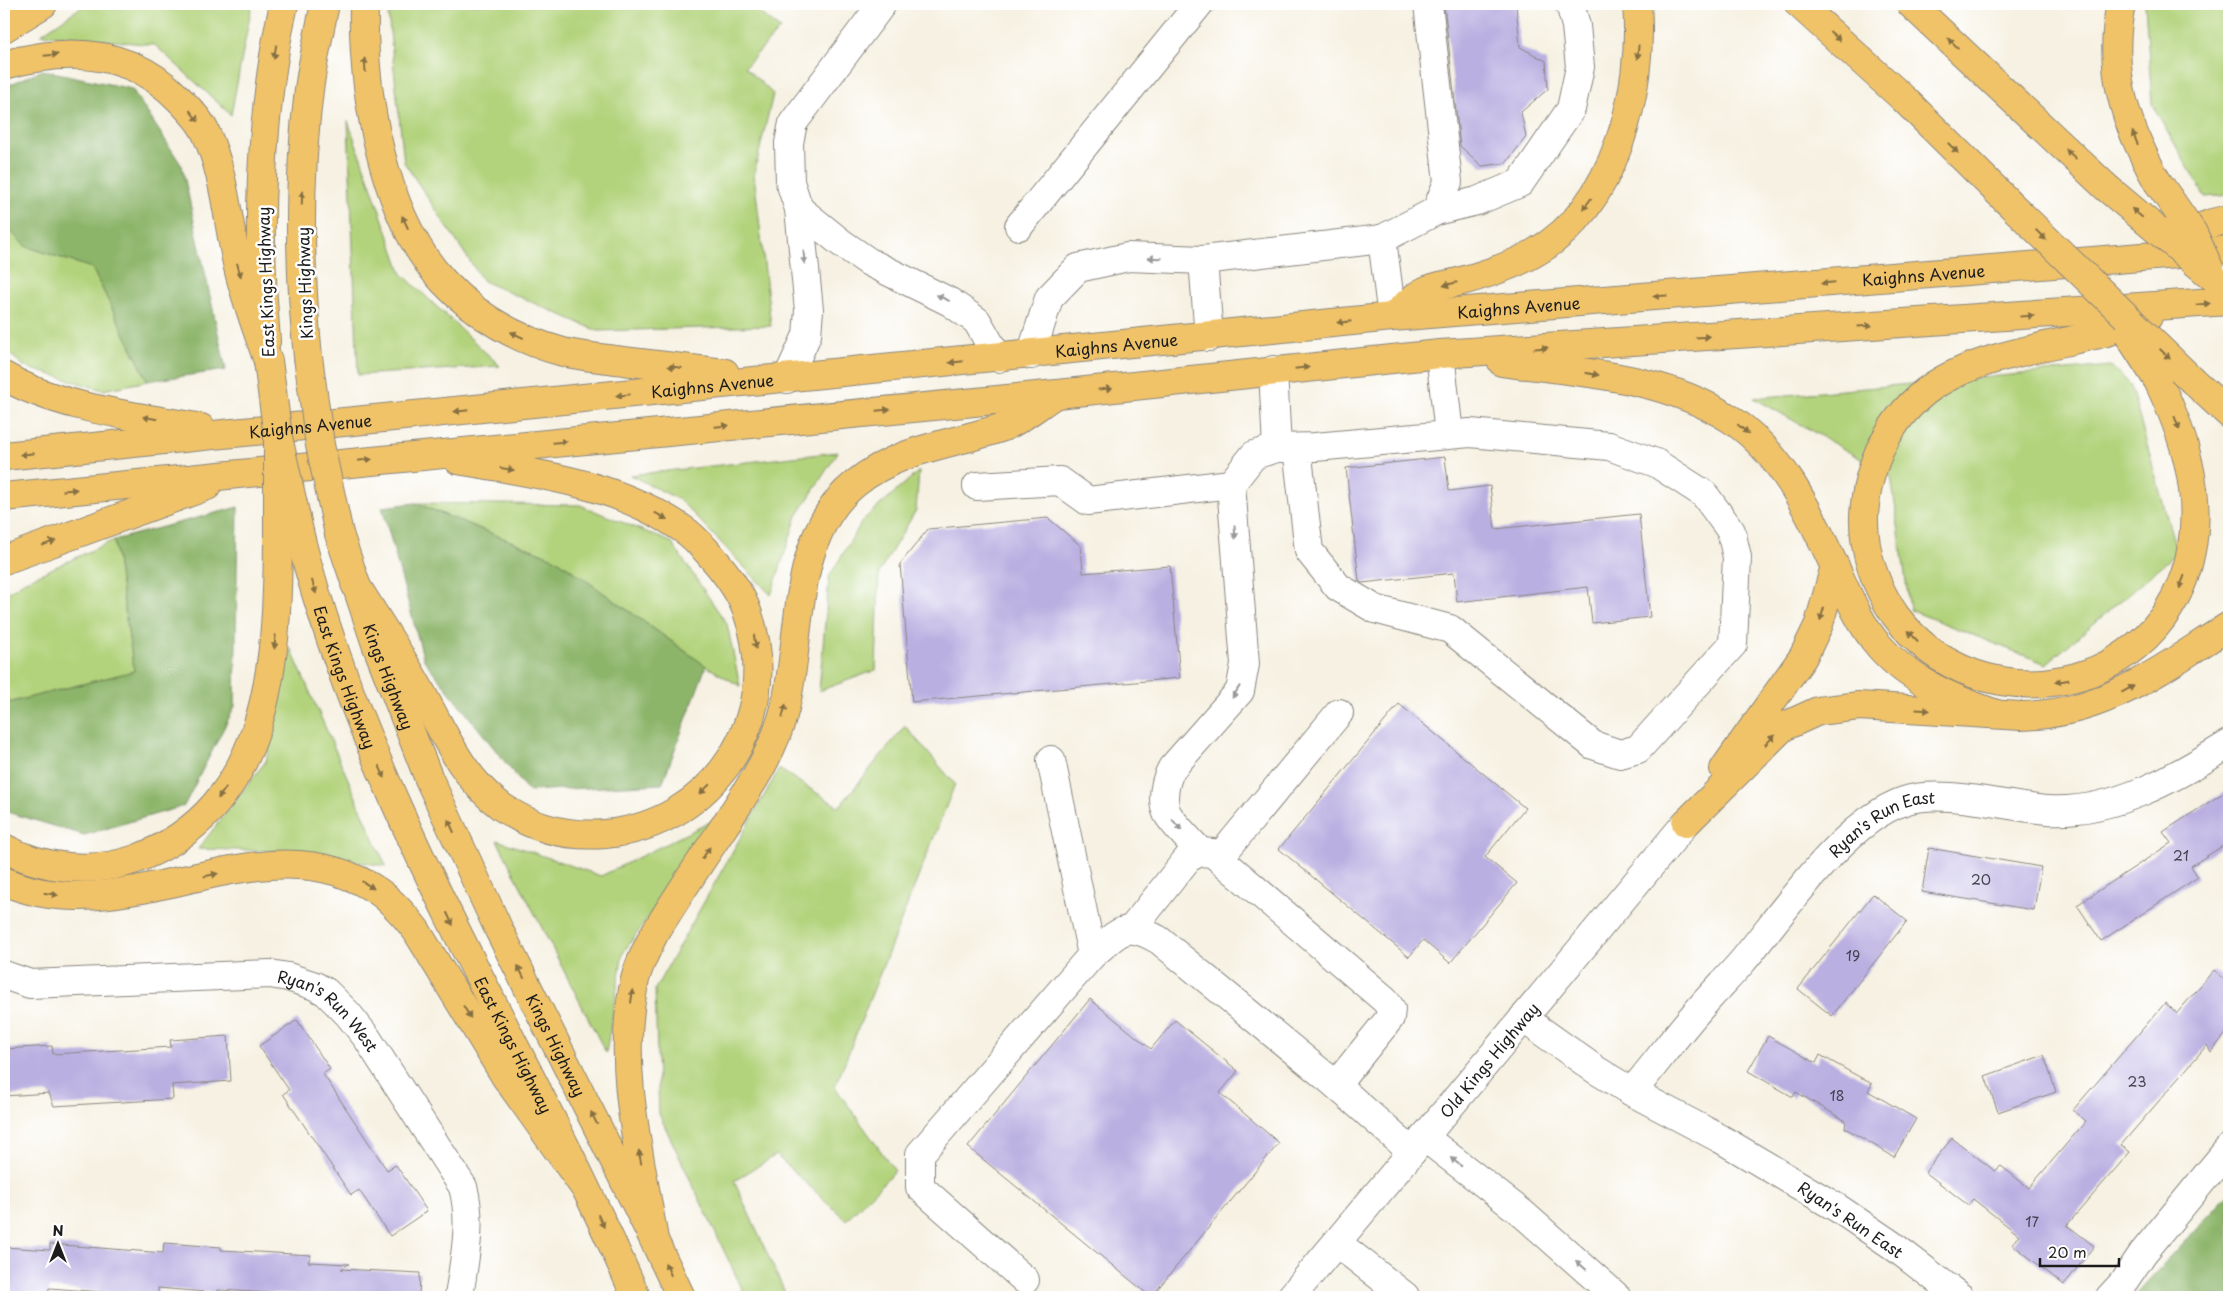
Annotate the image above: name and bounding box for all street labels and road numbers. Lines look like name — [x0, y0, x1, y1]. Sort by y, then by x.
street label: East Kings Highway — [250, 206, 280, 358]
street label: Kings Highway — [290, 227, 318, 339]
street label: Kaighns Avenue — [1861, 258, 1986, 291]
street label: Kaighns Avenue — [1456, 290, 1581, 324]
street label: Kaighns Avenue — [1054, 326, 1179, 363]
street label: Kaighns Avenue — [650, 367, 775, 403]
street label: Kaighns Avenue — [248, 407, 373, 443]
street label: East Kings Highway — [308, 602, 383, 752]
street label: Kings Highway — [358, 620, 420, 733]
street label: Ryan's Run East — [1822, 784, 1935, 863]
street label: Ryan's Run West — [276, 963, 385, 1056]
street label: East Kings Highway — [470, 973, 556, 1117]
street label: Kings Highway — [523, 990, 591, 1100]
street label: Old Kings Highway — [1434, 997, 1544, 1123]
street label: Ryan's Run East — [1793, 1175, 1909, 1263]

